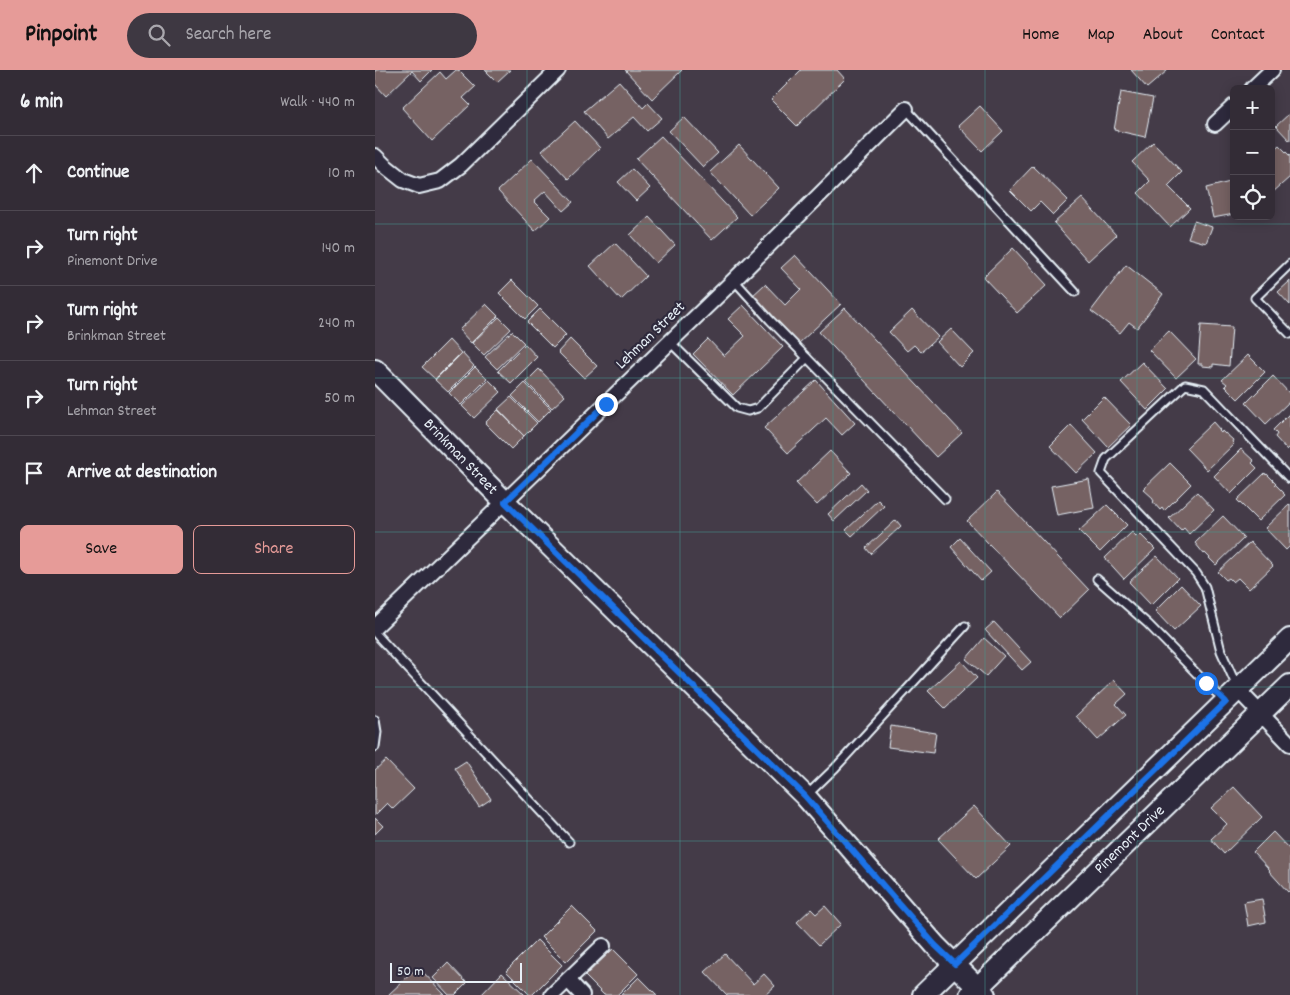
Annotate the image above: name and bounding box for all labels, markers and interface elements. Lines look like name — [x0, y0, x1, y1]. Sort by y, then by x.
search box — [127, 13, 477, 58]
text: Pinpoint — [25, 18, 97, 52]
icon: search — [145, 21, 173, 49]
text: Search here — [185, 22, 271, 49]
text: Home — [1022, 23, 1059, 48]
text: Map — [1087, 23, 1115, 48]
text: About — [1143, 23, 1183, 48]
text: Contact — [1211, 23, 1265, 48]
map controls — [1230, 85, 1275, 220]
button: + — [1230, 85, 1275, 130]
text: 6 min — [20, 88, 63, 118]
text: Walk · 440 m — [280, 91, 355, 114]
button: − — [1230, 130, 1275, 175]
icon: ahead — [20, 159, 48, 187]
text: Continue — [67, 160, 129, 187]
text: 10 m — [328, 162, 355, 185]
button: locate — [1230, 175, 1275, 220]
text: Turn right — [67, 223, 138, 250]
icon: right — [20, 234, 48, 262]
text: 140 m — [321, 237, 355, 260]
text: Pinemont Drive — [67, 250, 158, 273]
street label: Lehman Street — [611, 297, 691, 375]
text: Turn right — [67, 298, 138, 325]
icon: right — [20, 309, 48, 337]
text: 240 m — [318, 312, 355, 335]
text: Brinkman Street — [67, 325, 166, 348]
text: Turn right — [67, 373, 138, 400]
icon: right — [20, 384, 48, 412]
text: 50 m — [324, 387, 355, 410]
route end — [595, 393, 618, 416]
text: Lehman Street — [67, 400, 156, 423]
street label: Brinkman Street — [417, 413, 503, 501]
icon: arrive — [20, 459, 48, 487]
text: Arrive at destination — [67, 460, 217, 487]
button: Save — [20, 525, 183, 574]
button: Share — [193, 525, 355, 574]
route start — [1195, 672, 1218, 695]
street label: Pinemont Drive — [1089, 800, 1171, 880]
scale bar — [390, 960, 523, 983]
text: 50 m — [397, 962, 424, 982]

